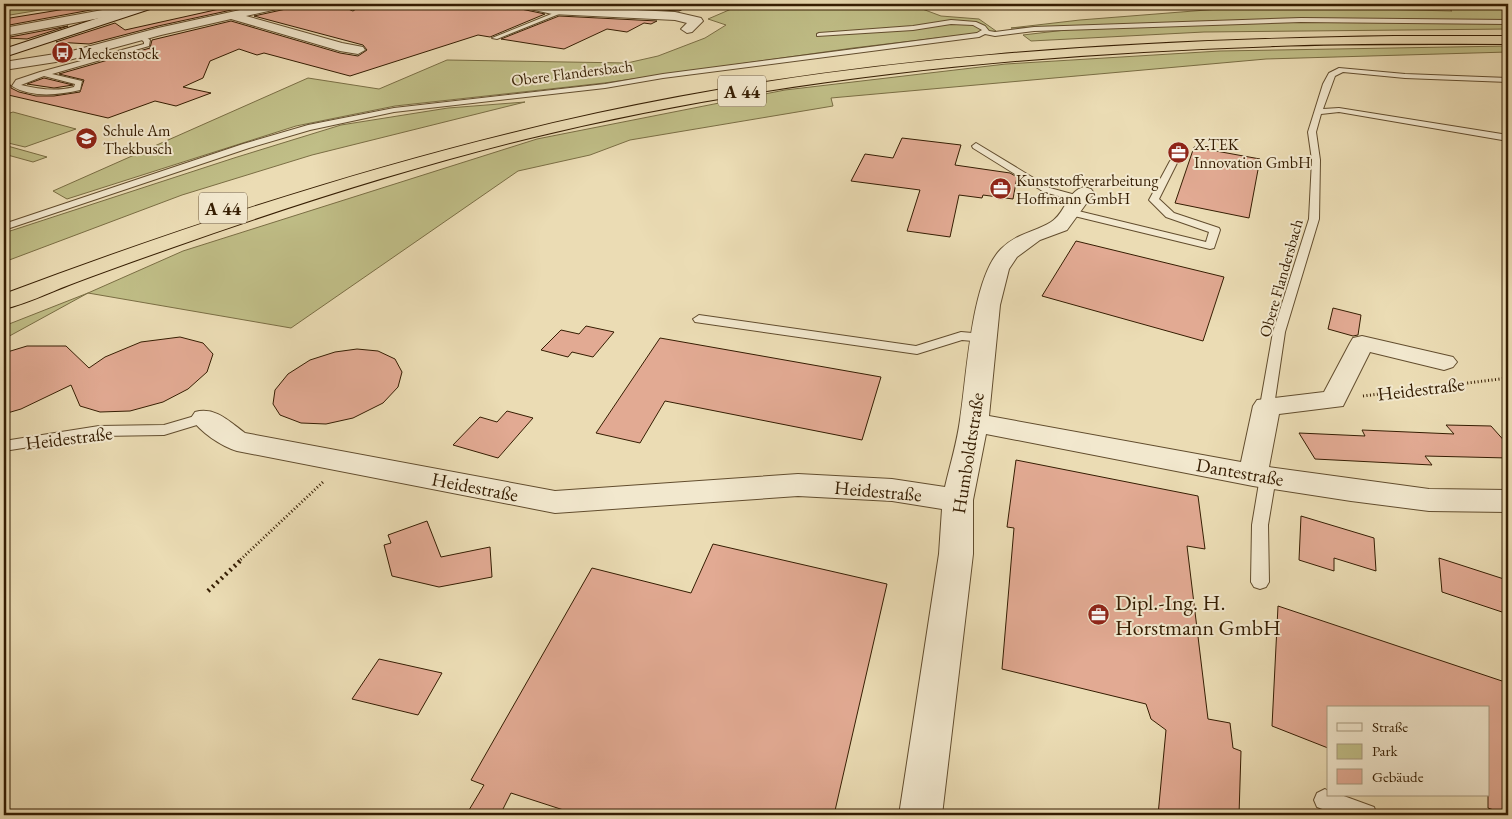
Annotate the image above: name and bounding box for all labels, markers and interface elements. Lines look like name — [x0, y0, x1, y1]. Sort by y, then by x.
bus stop icon: Meckenstock — [50, 41, 74, 65]
place label: Meckenstock — [78, 43, 160, 64]
street label: Obere Flandersbach — [510, 55, 634, 91]
road number: A 44 — [718, 76, 766, 106]
place label: Schule Am Thekbusch — [103, 120, 172, 159]
school or university icon: Schule Am Thekbusch — [75, 127, 99, 151]
place label: X-TEK Innovation GmbH — [1193, 134, 1311, 173]
office icon: X-TEK Innovation GmbH — [1166, 141, 1190, 165]
place label: Kunststoffverarbeitung Hoffmann GmbH — [1016, 170, 1160, 209]
office icon: Kunststoffverarbeitung Hoffmann GmbH — [988, 177, 1012, 201]
road number: A 44 — [199, 192, 247, 224]
street label: Obere Flandersbach — [1254, 216, 1308, 340]
street label: Heidestraße — [1376, 371, 1466, 407]
street label: Humboldtstraße — [946, 391, 990, 515]
street label: Heidestraße — [24, 420, 114, 456]
street label: Dantestraße — [1194, 452, 1286, 492]
street label: Heidestraße — [430, 466, 520, 508]
street label: Heidestraße — [833, 475, 923, 507]
place label: Dipl.-Ing. H. Horstmann GmbH — [1115, 588, 1281, 642]
office icon: Dipl.-Ing. H. Horstmann GmbH — [1087, 603, 1111, 627]
legend — [1327, 706, 1490, 796]
text: Straße — [1372, 717, 1408, 736]
text: Park — [1372, 741, 1399, 760]
text: Gebäude — [1372, 767, 1424, 786]

